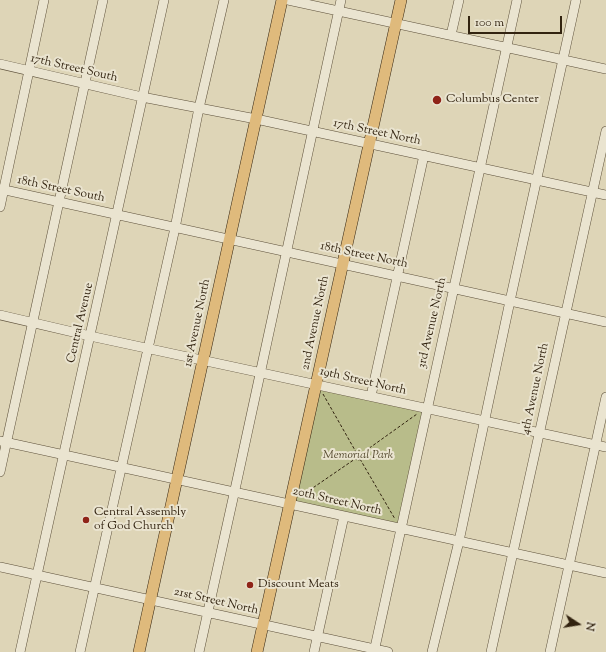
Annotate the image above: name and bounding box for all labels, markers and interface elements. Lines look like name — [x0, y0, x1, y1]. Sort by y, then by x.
scale bar — [470, 8, 564, 34]
text: 100 m — [475, 14, 504, 32]
street label: 17th Street South — [29, 52, 119, 86]
place label: Columbus Center — [446, 93, 539, 107]
marker: Columbus Center — [431, 94, 443, 106]
street label: 17th Street North — [332, 117, 422, 149]
street label: 18th Street South — [16, 174, 106, 206]
street label: 18th Street North — [319, 240, 409, 272]
street label: 2nd Avenue North — [299, 274, 333, 372]
street label: 3rd Avenue North — [416, 276, 450, 370]
street label: 1st Avenue North — [182, 278, 214, 368]
street label: Central Avenue — [65, 281, 97, 365]
street label: 4th Avenue North — [519, 342, 553, 436]
street label: 19th Street North — [318, 365, 408, 399]
park label: Memorial Park — [323, 449, 393, 463]
street label: 20th Street North — [291, 485, 383, 519]
place label: Central Assembly of God Church — [94, 506, 186, 534]
marker: Central Assembly of God Church — [81, 515, 91, 525]
place label: Discount Meats — [258, 578, 339, 592]
marker: Discount Meats — [245, 580, 255, 590]
street label: 21st Street North — [172, 585, 260, 619]
north arrow — [558, 604, 598, 644]
text: N — [581, 621, 598, 632]

